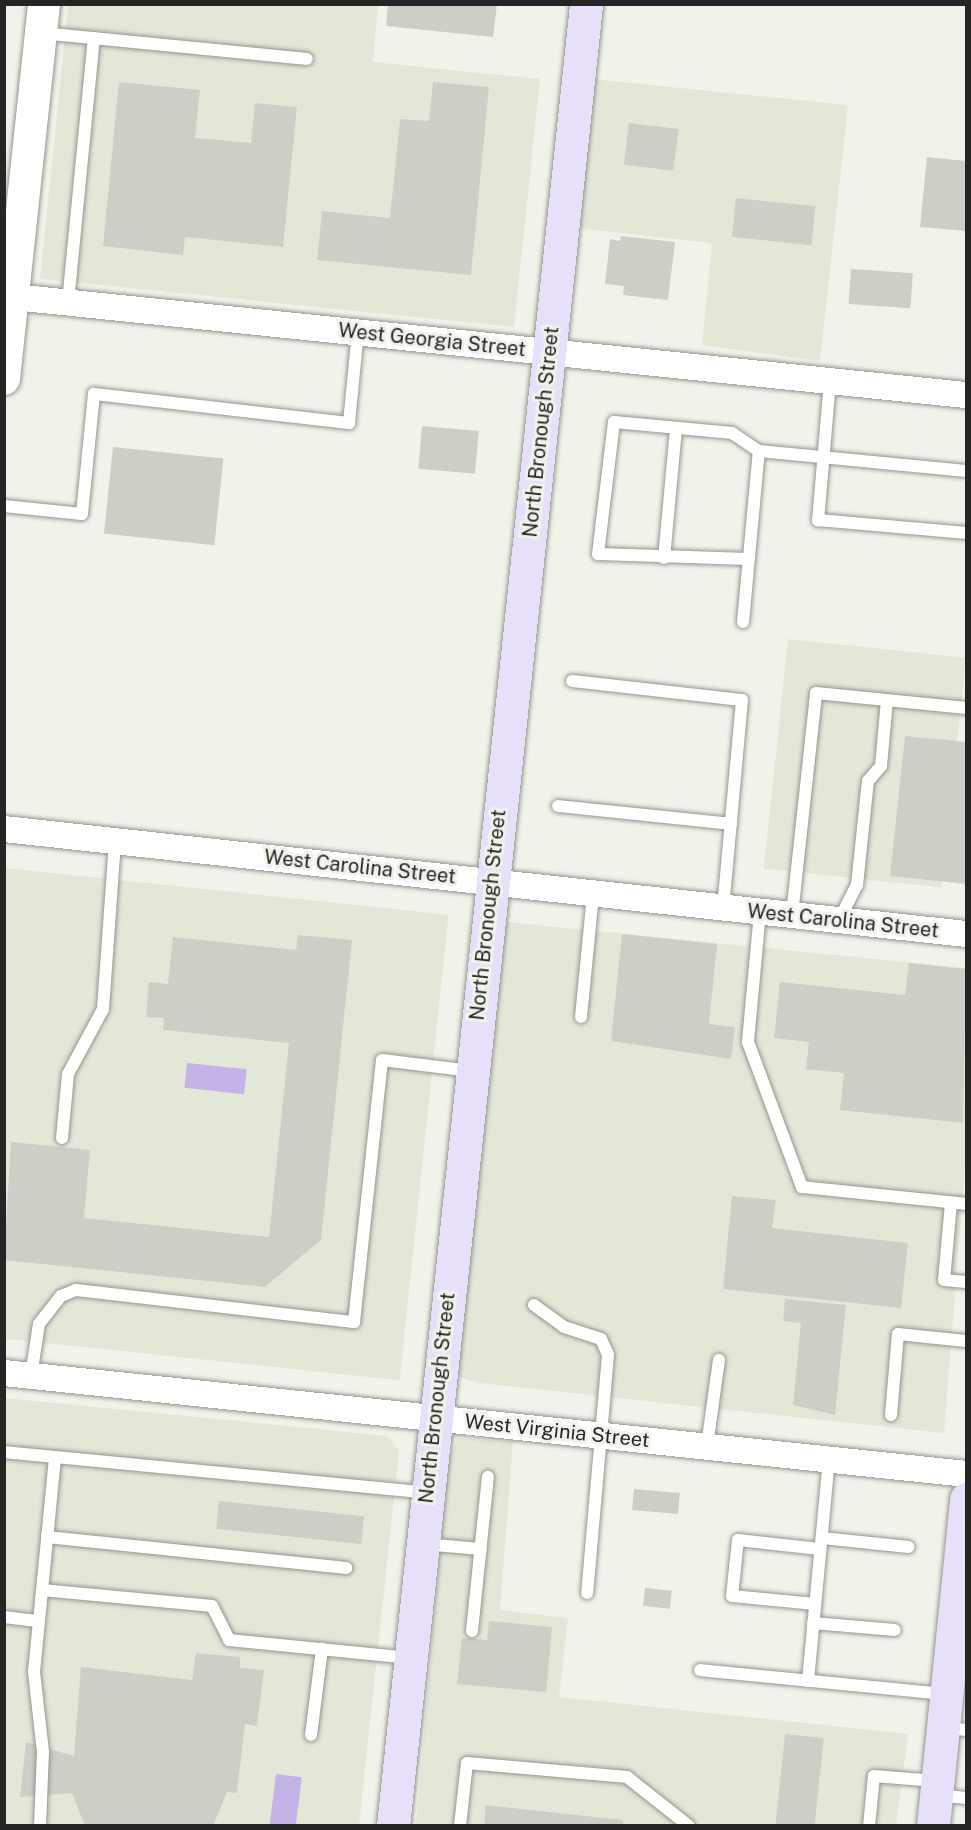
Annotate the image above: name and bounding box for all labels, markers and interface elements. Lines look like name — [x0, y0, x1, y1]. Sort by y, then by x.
street label: West Georgia Street — [337, 318, 527, 362]
street label: North Bronough Street — [518, 325, 564, 539]
street label: North Bronough Street — [465, 808, 511, 1022]
street label: West Carolina Street — [263, 845, 457, 889]
street label: West Carolina Street — [746, 899, 940, 943]
street label: North Bronough Street — [414, 1291, 460, 1505]
street label: West Virginia Street — [463, 1409, 651, 1453]

